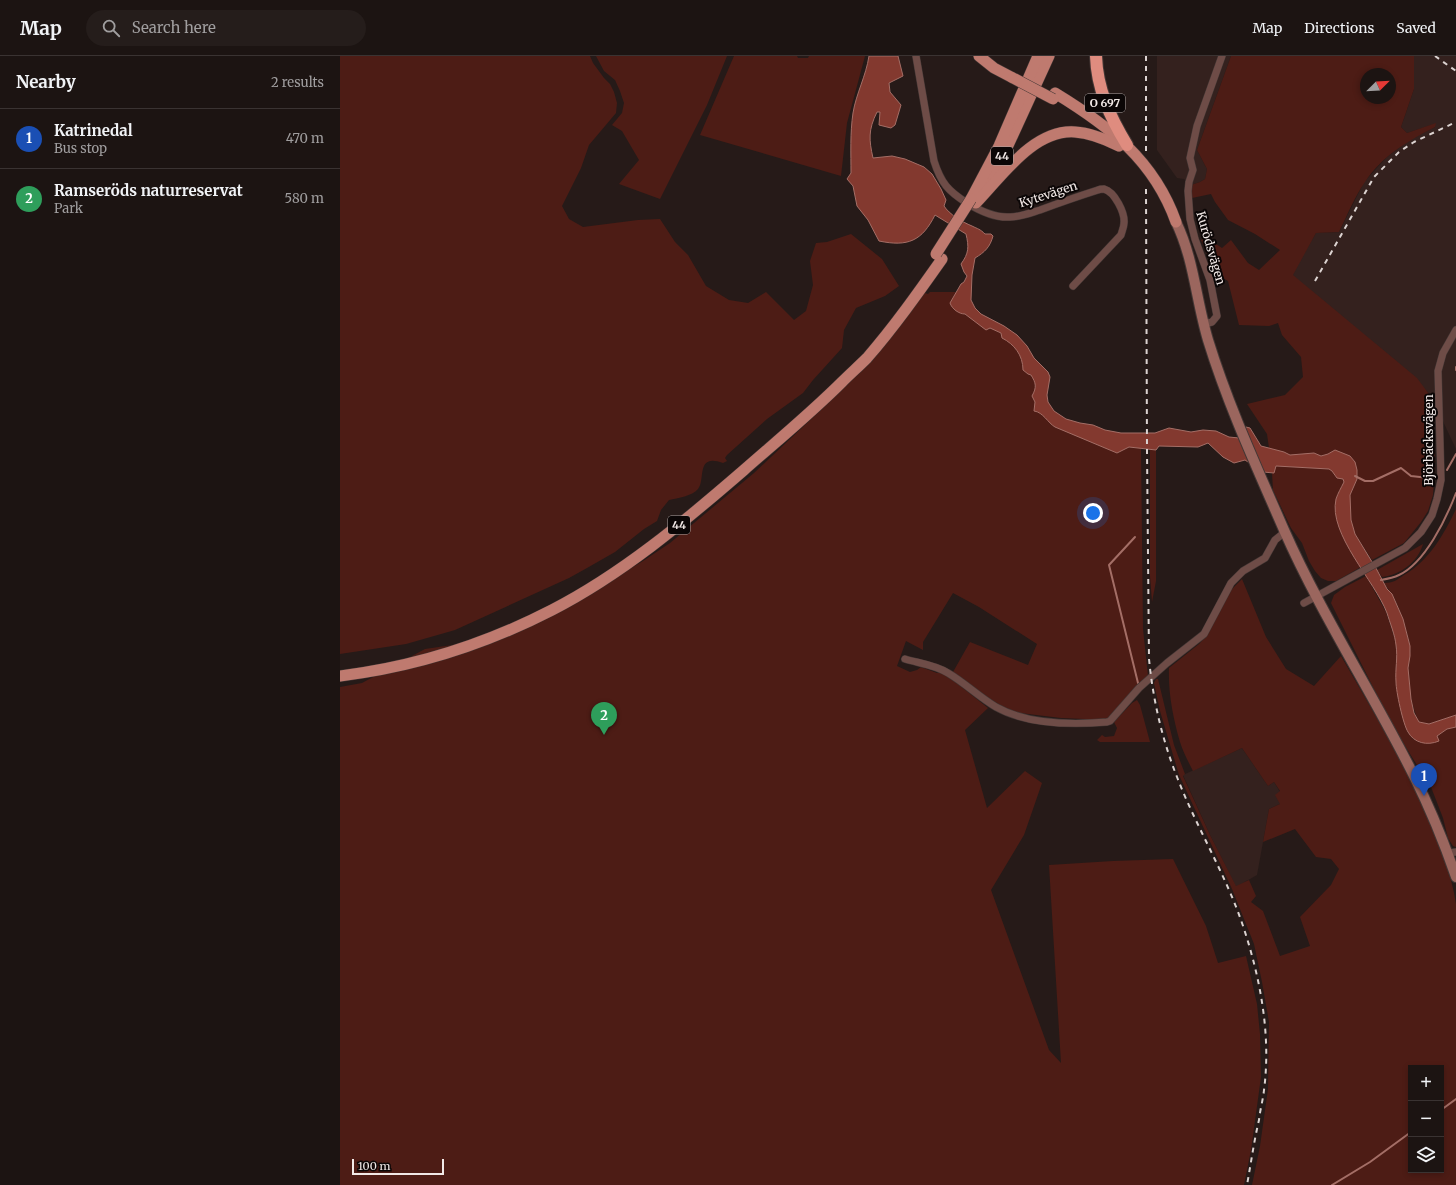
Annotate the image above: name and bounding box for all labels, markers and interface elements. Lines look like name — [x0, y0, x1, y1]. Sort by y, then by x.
search box — [86, 10, 366, 46]
text: Map — [20, 16, 62, 40]
icon: search — [100, 17, 122, 39]
text: Search here — [132, 18, 216, 37]
text: Map — [1252, 19, 1282, 37]
text: Directions — [1304, 19, 1374, 37]
text: Saved — [1396, 19, 1436, 37]
north arrow — [1360, 68, 1396, 104]
text: Nearby — [16, 71, 76, 93]
text: 2 results — [271, 74, 324, 91]
road number: O 697 — [1085, 94, 1125, 112]
text: Katrinedal — [54, 121, 133, 140]
text: 1 — [26, 130, 32, 147]
text: 470 m — [286, 130, 324, 147]
text: Bus stop — [54, 140, 107, 157]
road number: 44 — [991, 147, 1013, 165]
street label: Kytevägen — [1017, 178, 1079, 210]
text: Ramseröds naturreservat — [54, 181, 243, 200]
text: 2 — [25, 190, 33, 207]
text: 580 m — [285, 190, 324, 207]
text: Park — [54, 200, 83, 217]
street label: Kurödsvägen — [1193, 210, 1229, 286]
street label: Björbäcksvägen — [1421, 394, 1436, 486]
your location — [1083, 503, 1103, 523]
road number: 44 — [668, 516, 690, 534]
pin: 2 — [591, 702, 617, 735]
pin: 1 — [1411, 763, 1437, 796]
map controls — [1408, 1065, 1444, 1173]
button: + — [1408, 1065, 1444, 1101]
button: − — [1408, 1101, 1444, 1137]
button: layers — [1408, 1137, 1444, 1173]
scale bar — [352, 1157, 444, 1176]
text: 100 m — [358, 1159, 390, 1173]

